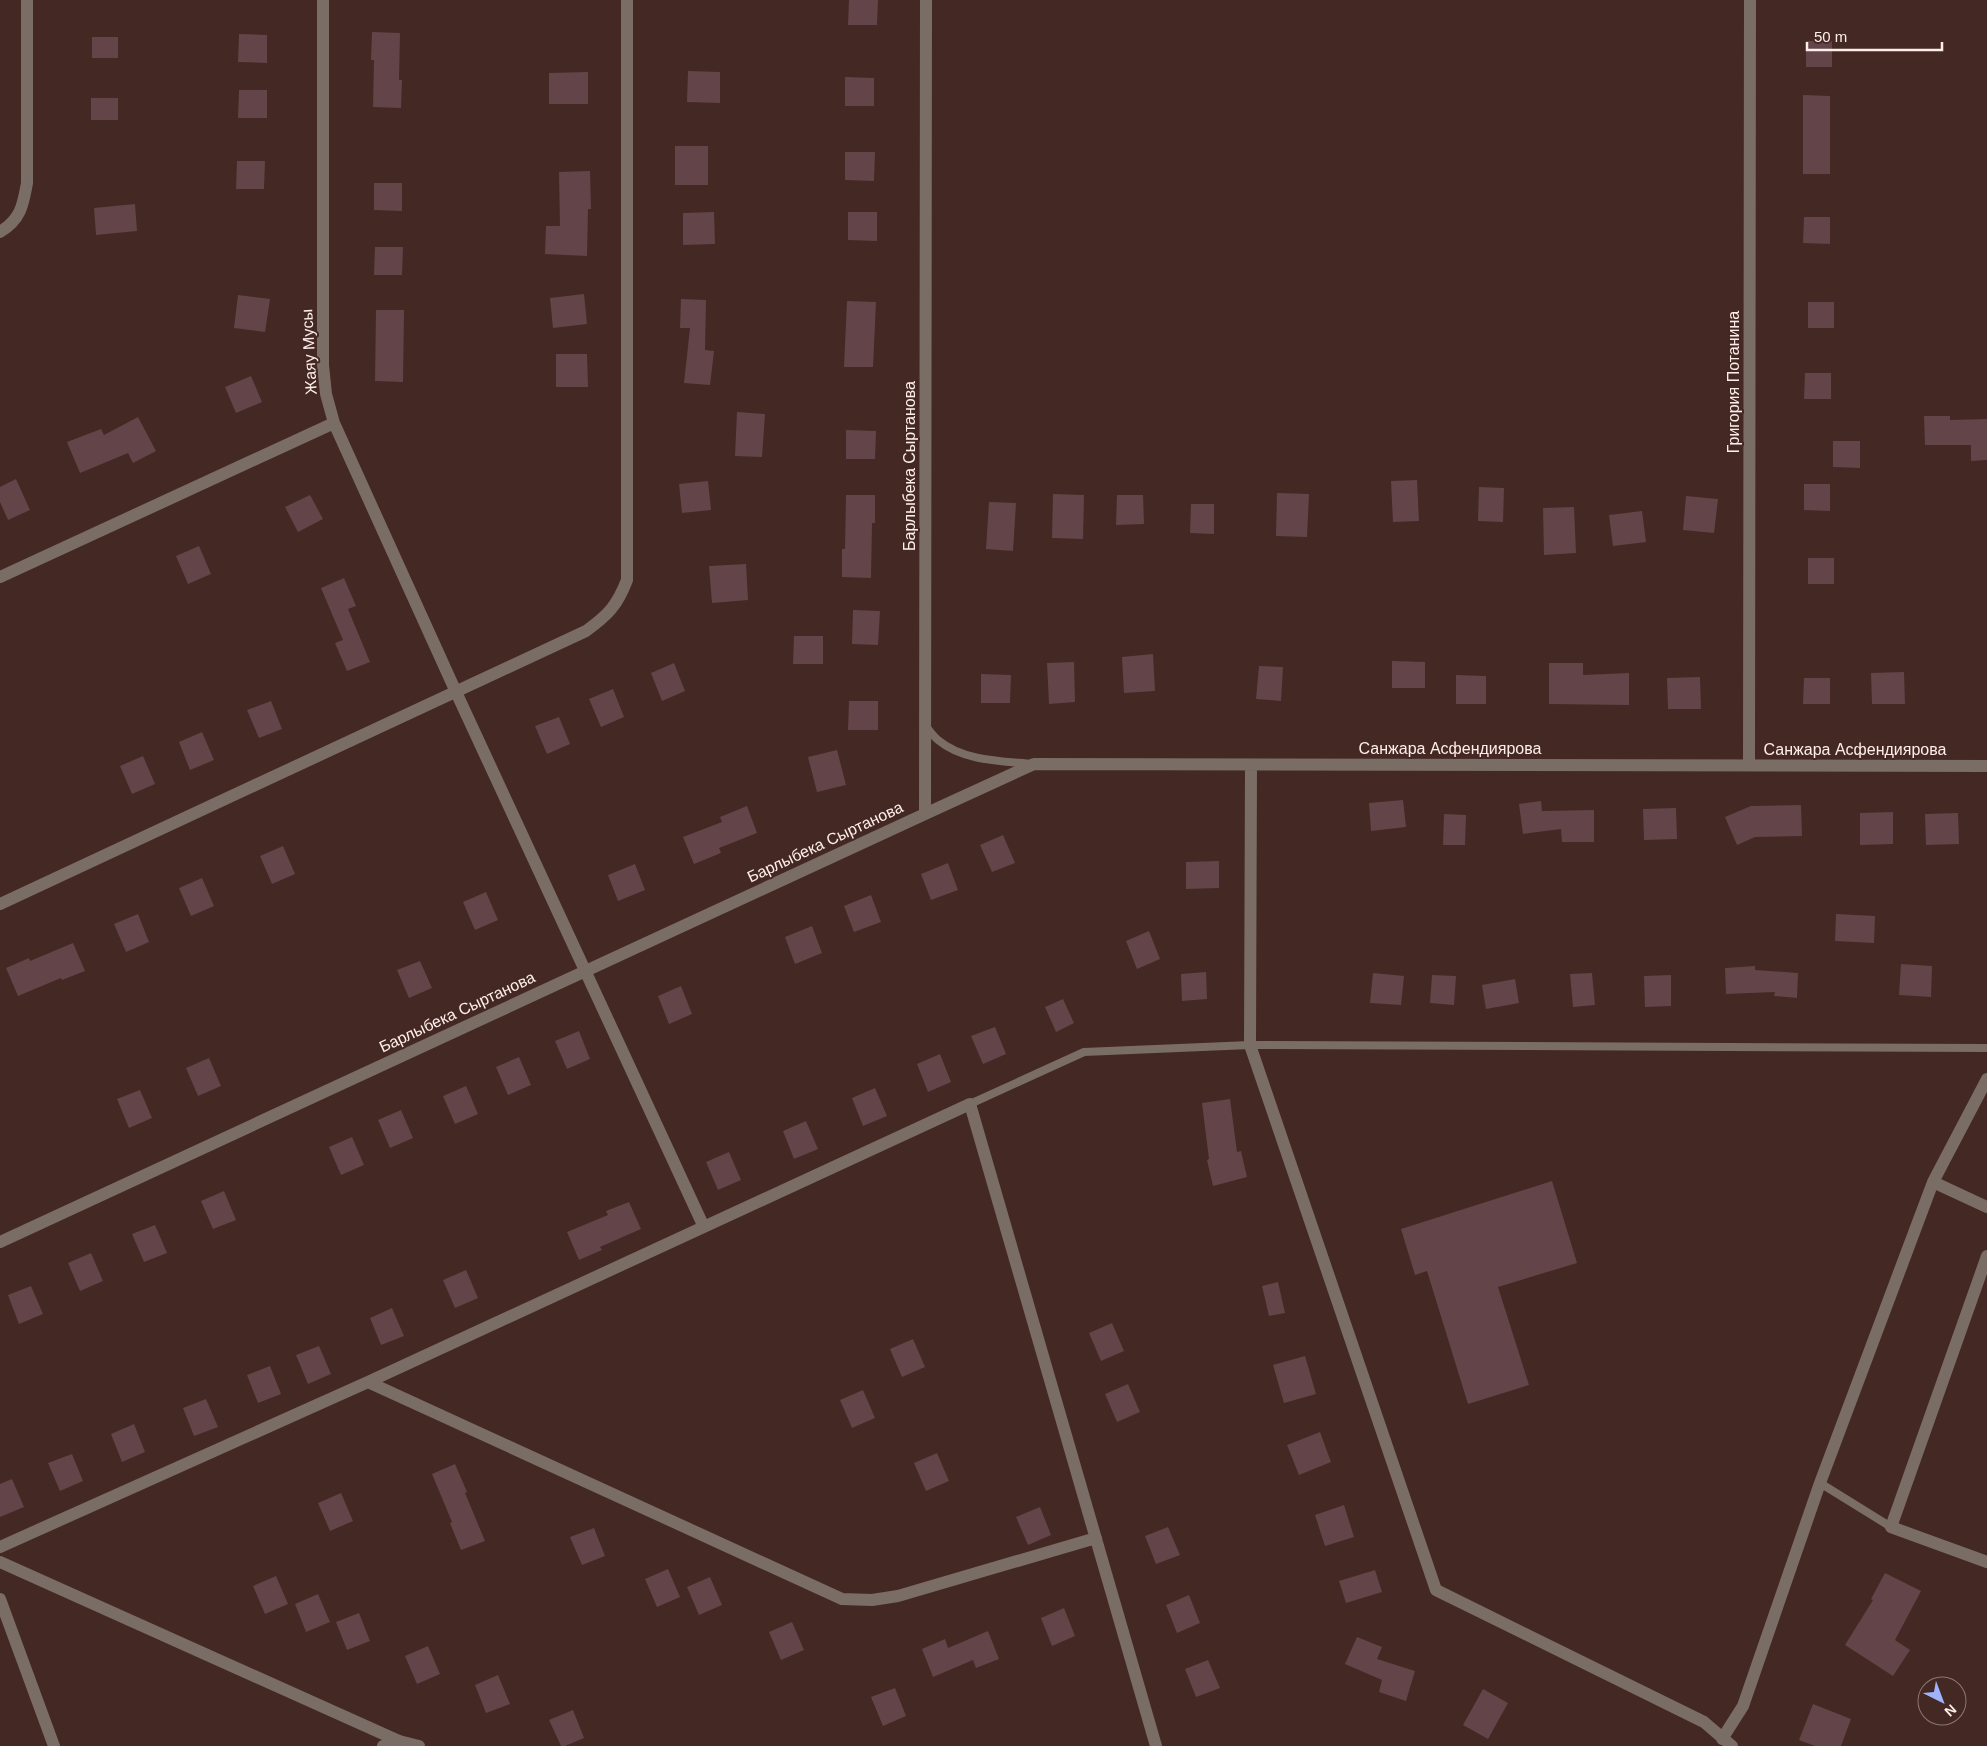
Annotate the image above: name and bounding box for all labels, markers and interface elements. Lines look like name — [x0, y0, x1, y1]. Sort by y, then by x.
scale bar — [1807, 20, 1942, 52]
text: 50 m — [1814, 28, 1847, 45]
street label: Жаяу Мусы — [298, 309, 320, 395]
street label: Григория Потанина — [1725, 311, 1742, 453]
street label: Барлыбека Сыртанова — [901, 381, 918, 551]
street label: Санжара Асфендиярова — [1359, 740, 1542, 757]
street label: Санжара Асфендиярова — [1764, 741, 1947, 758]
street label: Барлыбека Сыртанова — [744, 798, 906, 886]
street label: Барлыбека Сыртанова — [376, 968, 538, 1056]
north arrow — [1917, 1676, 1967, 1726]
text: N — [1942, 1701, 1960, 1720]

